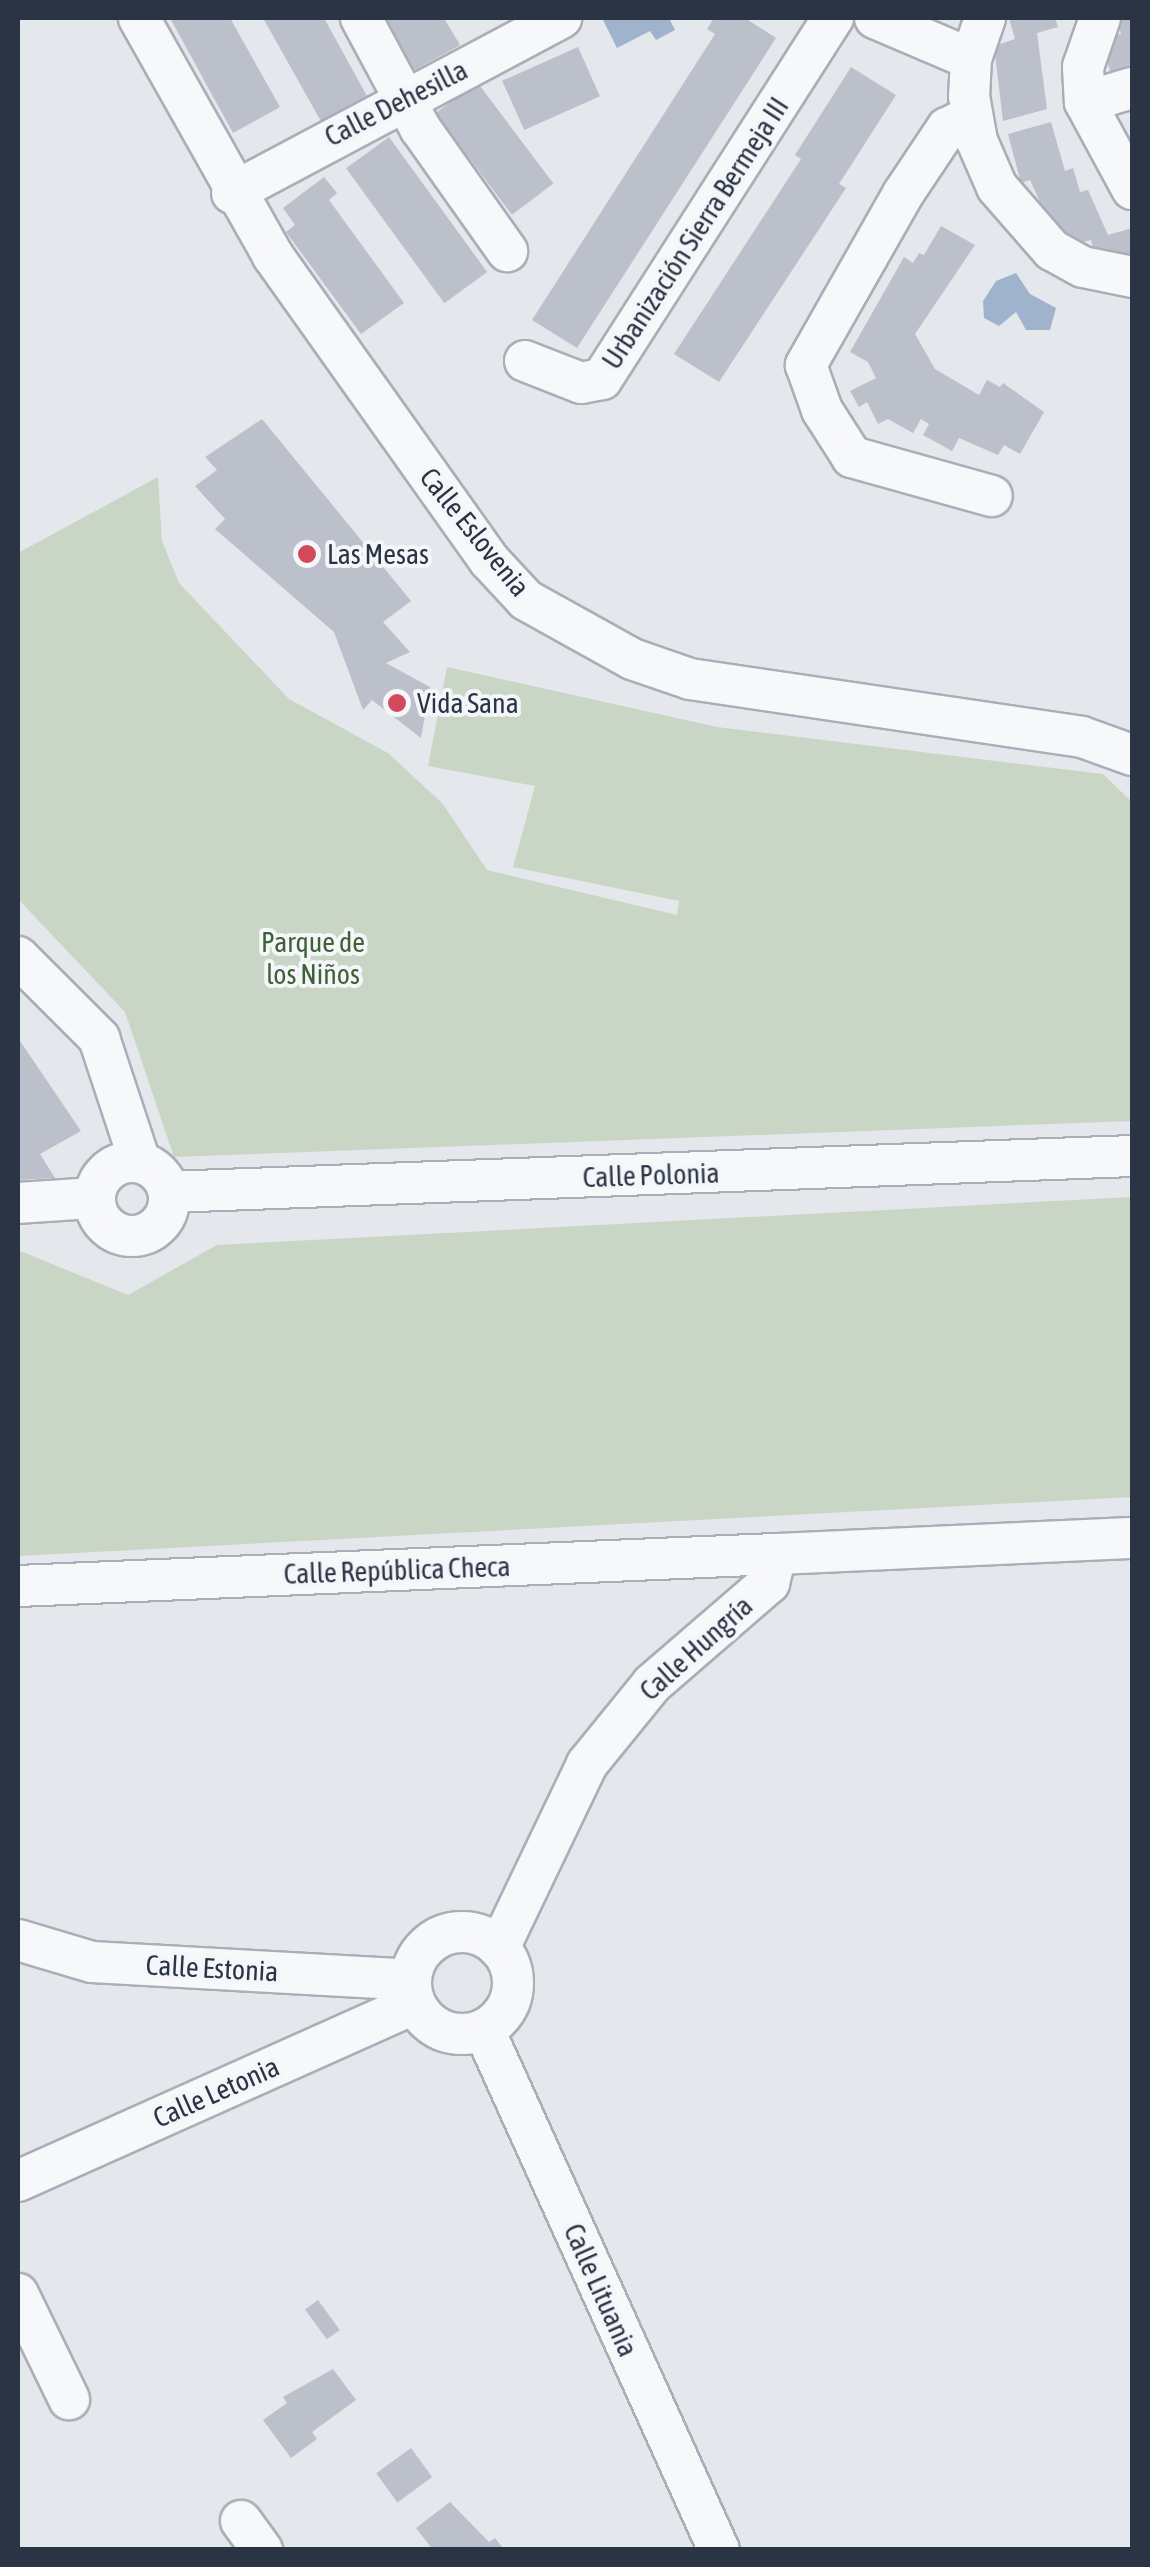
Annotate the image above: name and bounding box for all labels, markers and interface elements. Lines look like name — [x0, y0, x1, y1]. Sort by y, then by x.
street label: Calle Dehesilla — [319, 53, 473, 153]
street label: Urbanización Sierra Bermeja III — [595, 91, 795, 375]
street label: Calle Eslovenia — [413, 461, 537, 603]
place label: Las Mesas — [327, 537, 429, 571]
marker: Las Mesas — [296, 543, 318, 565]
place label: Vida Sana — [417, 686, 519, 720]
marker: Vida Sana — [386, 692, 408, 714]
park label: Parque de los Niños — [261, 925, 365, 991]
street label: Calle Polonia — [582, 1156, 720, 1194]
street label: Calle República Checa — [283, 1549, 511, 1591]
street label: Calle Hungría — [633, 1589, 759, 1707]
street label: Calle Estonia — [145, 1948, 279, 1988]
street label: Calle Letonia — [148, 2049, 284, 2135]
street label: Calle Lituania — [557, 2218, 645, 2362]

